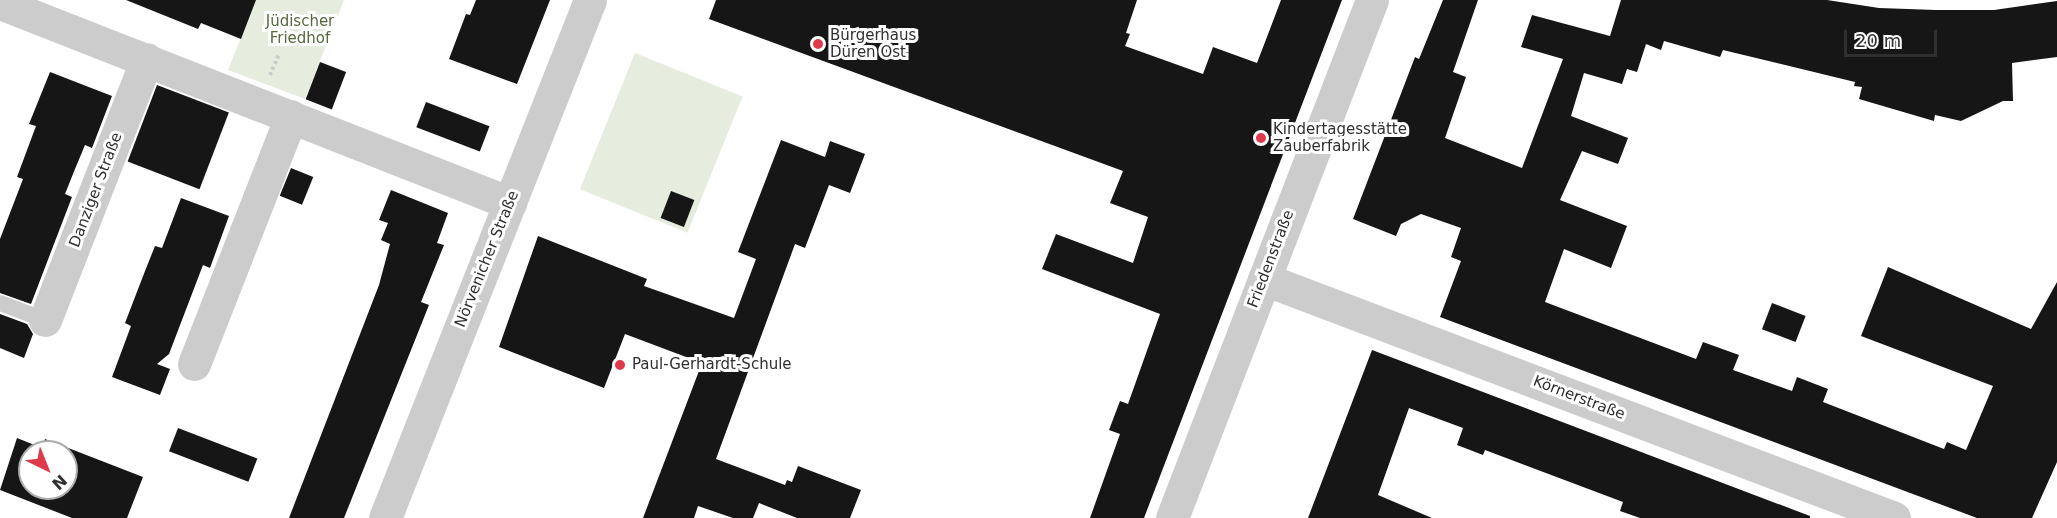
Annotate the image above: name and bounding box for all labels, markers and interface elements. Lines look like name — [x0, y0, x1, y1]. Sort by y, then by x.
park label: Jüdischer Friedhof — [266, 12, 334, 47]
scale bar — [1847, 18, 1940, 56]
place label: Bürgerhaus Düren Ost — [830, 26, 916, 61]
text: 20 m — [1855, 30, 1901, 51]
marker: Bürgerhaus Düren Ost — [811, 37, 825, 51]
place label: Kindertagesstätte Zauberfabrik — [1273, 120, 1407, 155]
street label: Danziger Straße — [66, 130, 126, 250]
marker: Kindertagesstätte Zauberfabrik — [1254, 131, 1268, 145]
street label: Nörvenicher Straße — [451, 188, 523, 330]
street label: Friedenstraße — [1244, 208, 1298, 310]
place label: Paul-Gerhardt-Schule — [632, 356, 792, 374]
marker: Paul-Gerhardt-Schule — [613, 358, 627, 372]
street label: Körnerstraße — [1531, 372, 1627, 424]
north arrow — [18, 440, 78, 500]
text: N — [48, 471, 71, 494]

